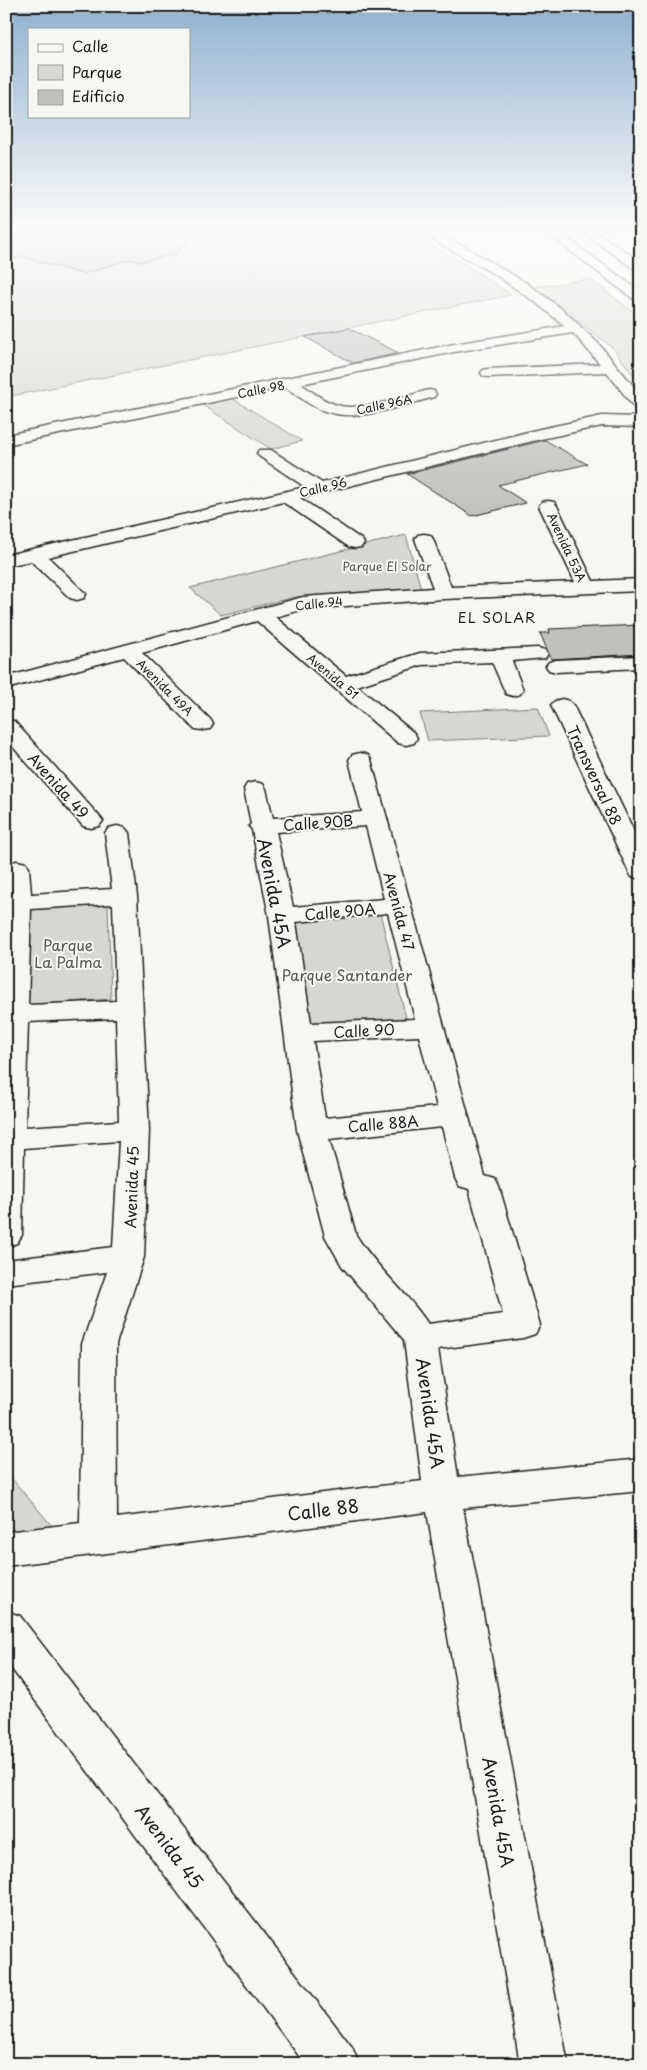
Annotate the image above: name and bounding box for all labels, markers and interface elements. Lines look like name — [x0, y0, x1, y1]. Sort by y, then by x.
legend — [28, 28, 190, 118]
text: Calle — [72, 34, 109, 57]
text: Parque — [72, 60, 122, 83]
text: Edificio — [72, 84, 125, 107]
street label: Calle 98 — [236, 376, 286, 402]
street label: Calle 96A — [354, 389, 414, 419]
street label: Calle 96 — [297, 473, 349, 501]
street label: Avenida 53A — [543, 510, 591, 585]
park label: Parque El Solar — [343, 557, 432, 575]
street label: Calle 94 — [294, 592, 344, 614]
district label: EL SOLAR — [458, 607, 536, 628]
street label: Avenida 51 — [303, 649, 363, 703]
street label: Avenida 49A — [133, 655, 197, 719]
street label: Transversal 88 — [562, 721, 628, 829]
street label: Avenida 49 — [23, 747, 95, 823]
street label: Calle 90B — [282, 808, 354, 836]
street label: Avenida 45A — [251, 836, 299, 950]
street label: Avenida 47 — [378, 869, 422, 953]
street label: Calle 90A — [303, 896, 377, 926]
park label: Parque La Palma — [34, 933, 102, 973]
park label: Parque Santander — [282, 963, 412, 986]
street label: Calle 90 — [333, 1017, 395, 1043]
street label: Calle 88A — [347, 1108, 419, 1138]
street label: Avenida 45 — [118, 1145, 144, 1229]
street label: Avenida 45A — [410, 1356, 452, 1470]
street label: Calle 88 — [286, 1491, 360, 1527]
street label: Avenida 45A — [476, 1755, 522, 1869]
street label: Avenida 45 — [129, 1798, 211, 1894]

